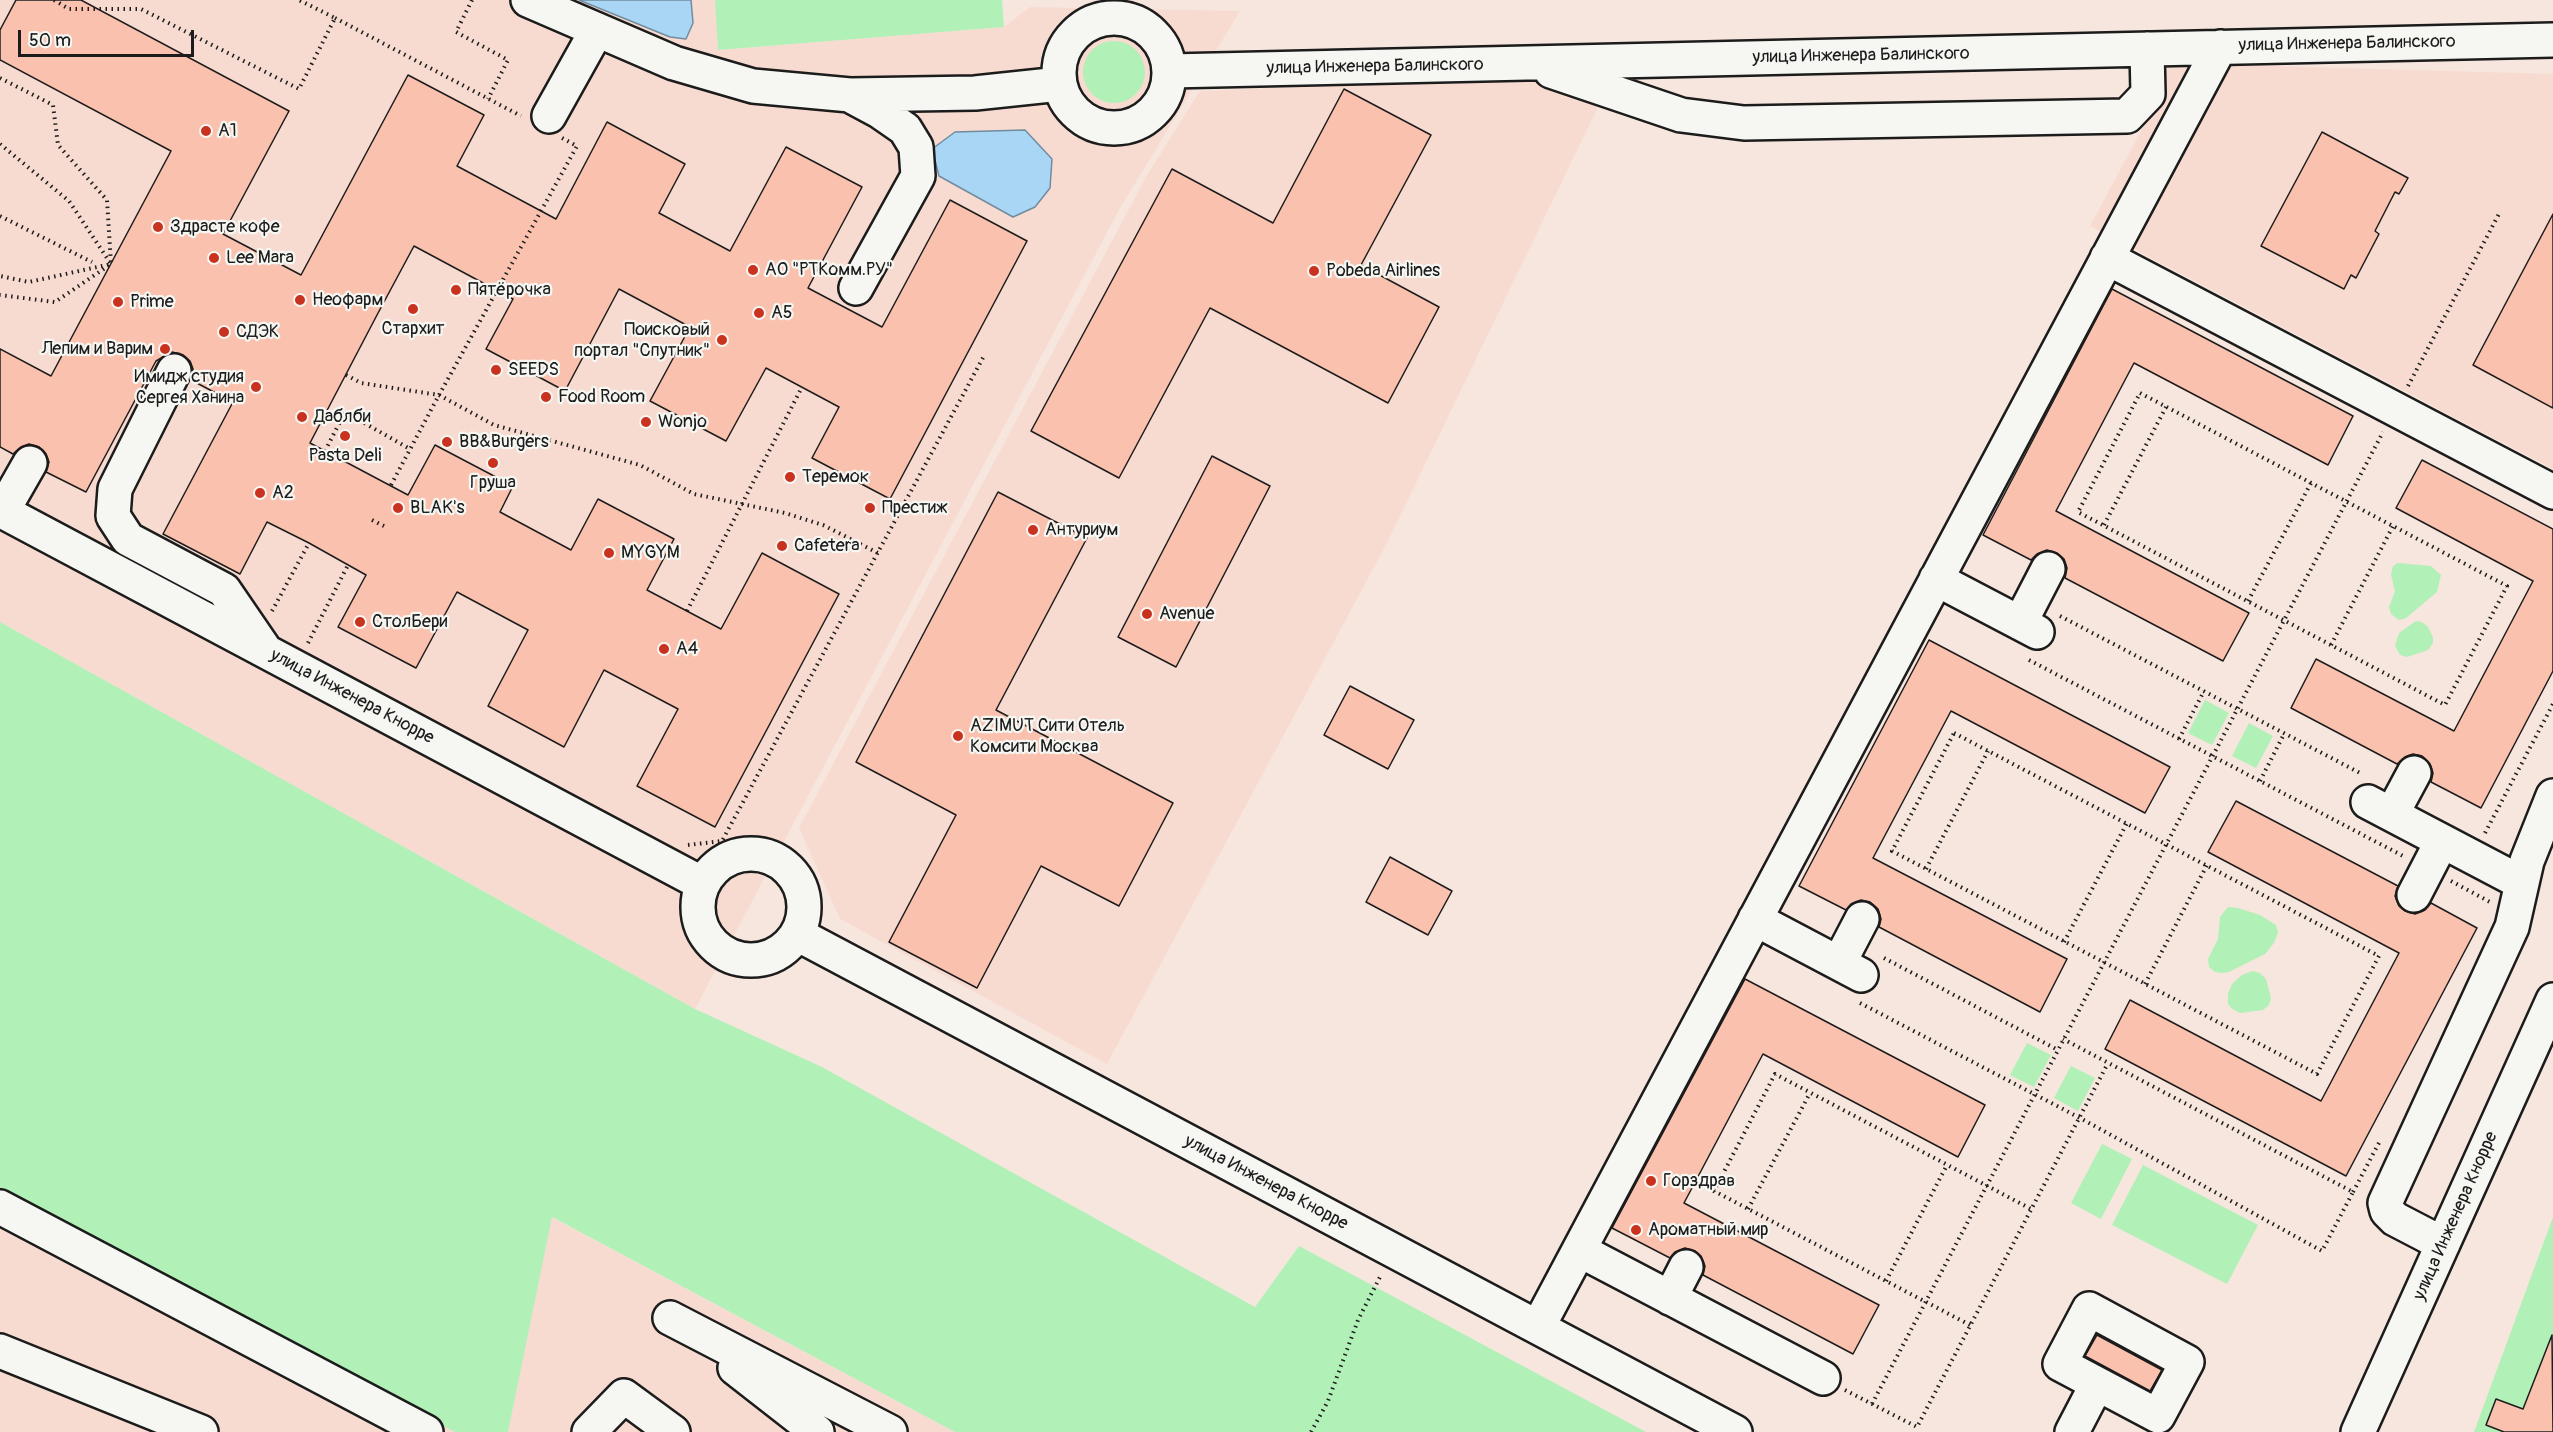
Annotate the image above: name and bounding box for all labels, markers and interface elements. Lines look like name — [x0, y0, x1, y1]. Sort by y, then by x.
scale bar — [21, 18, 196, 56]
text: 50 m — [29, 29, 71, 52]
street label: улица Инженера Балинского — [2238, 31, 2456, 57]
street label: улица Инженера Балинского — [1752, 43, 1970, 69]
street label: улица Инженера Балинского — [1266, 54, 1484, 80]
place label: А1 — [218, 120, 237, 142]
marker: А1 — [199, 124, 213, 138]
place label: Здрасте кофе — [170, 216, 280, 238]
marker: Здрасте кофе — [151, 220, 165, 234]
place label: Lee Mara — [226, 247, 294, 269]
marker: Lee Mara — [207, 251, 221, 265]
place label: АО "РТКомм.РУ" — [765, 259, 893, 281]
place label: Pobeda Airlines — [1326, 260, 1440, 282]
marker: АО "РТКомм.РУ" — [746, 263, 760, 277]
marker: Pobeda Airlines — [1307, 264, 1321, 278]
place label: Пятёрочка — [468, 279, 551, 301]
marker: Пятёрочка — [449, 283, 463, 297]
place label: Неофарм — [312, 289, 383, 311]
place label: Prime — [130, 291, 174, 313]
marker: Неофарм — [293, 293, 307, 307]
marker: Prime — [111, 295, 125, 309]
marker: Стархит — [406, 302, 420, 316]
place label: А5 — [771, 302, 792, 324]
marker: А5 — [752, 306, 766, 320]
place label: Стархит — [381, 318, 445, 340]
place label: Поисковый портал "Спутник" — [574, 319, 710, 362]
place label: СДЭК — [236, 321, 279, 343]
marker: СДЭК — [217, 325, 231, 339]
marker: Поисковый портал "Спутник" — [715, 333, 729, 347]
place label: Лепим и Варим — [42, 338, 153, 360]
marker: Лепим и Варим — [158, 342, 172, 356]
place label: SEEDS — [508, 359, 559, 381]
marker: SEEDS — [489, 363, 503, 377]
place label: Имидж студия Сергея Ханина — [134, 366, 244, 409]
marker: Имидж студия Сергея Ханина — [249, 380, 263, 394]
place label: Food Room — [558, 386, 645, 408]
marker: Food Room — [539, 390, 553, 404]
place label: Даблби — [314, 406, 371, 428]
marker: Даблби — [295, 410, 309, 424]
place label: Wonjo — [658, 411, 707, 433]
marker: Wonjo — [639, 415, 653, 429]
marker: Pasta Deli — [338, 429, 352, 443]
place label: BB&Burgers — [459, 431, 549, 453]
marker: BB&Burgers — [440, 435, 454, 449]
place label: Pasta Deli — [309, 445, 381, 467]
marker: Груша — [486, 456, 500, 470]
place label: Теремок — [802, 466, 869, 488]
marker: Теремок — [783, 470, 797, 484]
place label: Груша — [470, 472, 516, 494]
place label: А2 — [272, 482, 294, 504]
marker: А2 — [253, 486, 267, 500]
place label: BLAK's — [410, 497, 464, 519]
place label: Престиж — [882, 497, 948, 519]
marker: BLAK's — [391, 501, 405, 515]
marker: Престиж — [863, 501, 877, 515]
place label: Антуриум — [1045, 519, 1118, 541]
marker: Антуриум — [1026, 523, 1040, 537]
place label: Cafetera — [794, 535, 860, 557]
marker: Cafetera — [775, 539, 789, 553]
place label: MYGYM — [621, 542, 680, 564]
marker: MYGYM — [602, 546, 616, 560]
place label: Avenue — [1159, 603, 1214, 625]
marker: Avenue — [1140, 607, 1154, 621]
place label: СтолБери — [372, 611, 447, 633]
marker: СтолБери — [353, 615, 367, 629]
place label: А4 — [676, 638, 698, 660]
marker: А4 — [657, 642, 671, 656]
street label: улица Инженера Кнорре — [266, 645, 438, 749]
place label: AZIMUT Сити Отель Комсити Москва — [970, 715, 1125, 758]
marker: AZIMUT Сити Отель Комсити Москва — [951, 729, 965, 743]
street label: улица Инженера Кнорре — [2409, 1128, 2503, 1304]
street label: улица Инженера Кнорре — [1180, 1131, 1352, 1235]
place label: Горздрав — [1663, 1170, 1735, 1192]
marker: Горздрав — [1644, 1174, 1658, 1188]
place label: Ароматный мир — [1648, 1219, 1769, 1241]
marker: Ароматный мир — [1629, 1223, 1643, 1237]

